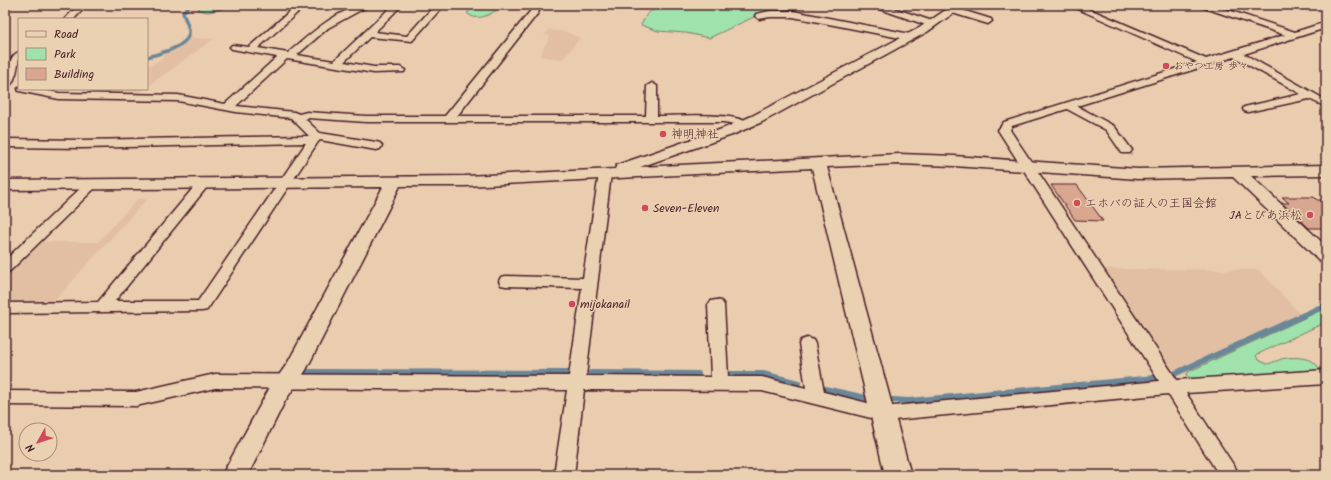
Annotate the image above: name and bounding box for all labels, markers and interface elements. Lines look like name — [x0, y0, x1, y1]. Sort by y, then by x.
legend — [18, 18, 148, 90]
text: Road — [54, 25, 79, 44]
text: Park — [54, 45, 76, 64]
place label: おやつ工房 歩々 — [1174, 58, 1248, 74]
marker: おやつ工房 歩々 — [1161, 61, 1171, 71]
text: Building — [54, 65, 94, 84]
place label: 神明神社 — [671, 125, 719, 144]
marker: 神明神社 — [658, 129, 668, 139]
place label: エホバの証人の王国会館 — [1085, 194, 1217, 213]
marker: エホバの証人の王国会館 — [1072, 198, 1082, 208]
place label: Seven-Eleven — [653, 199, 719, 218]
marker: Seven-Eleven — [640, 203, 650, 213]
place label: JAとぴあ浜松 — [1229, 206, 1302, 225]
marker: JAとぴあ浜松 — [1305, 210, 1315, 220]
place label: mijokanail — [580, 295, 630, 314]
marker: mijokanail — [567, 299, 577, 309]
north arrow — [18, 422, 58, 462]
text: N — [22, 439, 40, 456]

